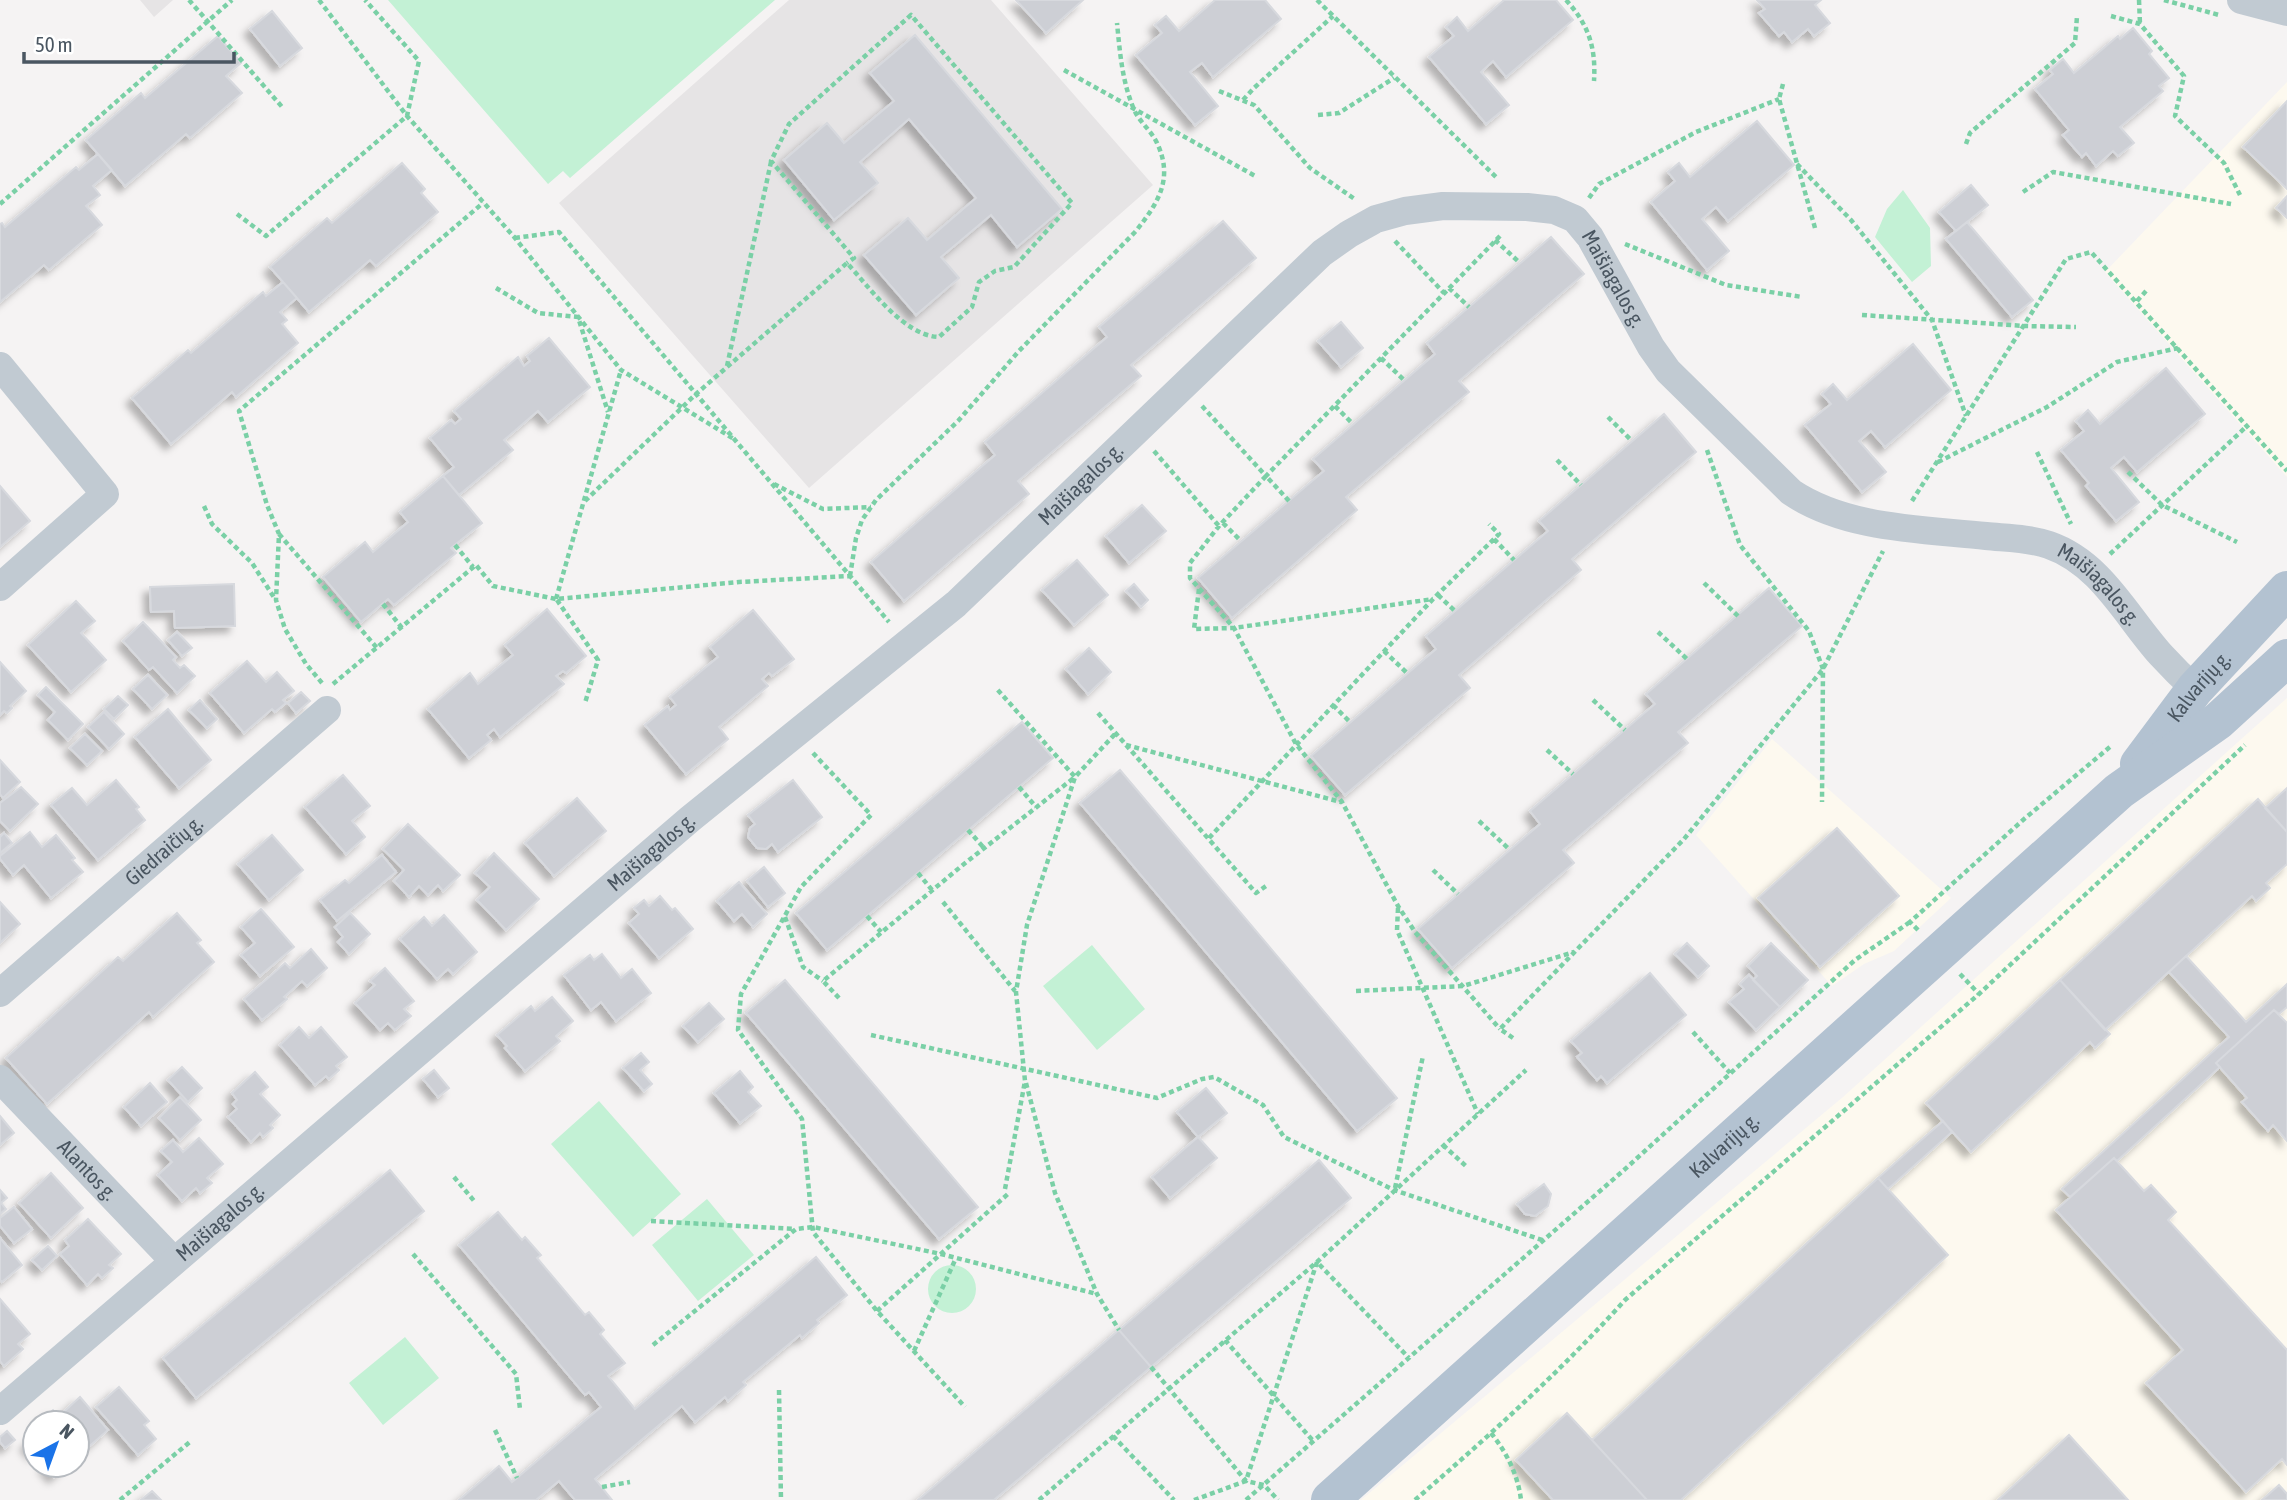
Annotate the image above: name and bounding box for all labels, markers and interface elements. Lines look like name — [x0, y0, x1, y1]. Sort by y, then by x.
scale bar — [24, 21, 234, 65]
text: 50 m — [35, 32, 73, 56]
street label: Maišiagalos g. — [1578, 226, 1651, 331]
street label: Maišiagalos g. — [1033, 438, 1127, 530]
street label: Maišiagalos g. — [2054, 537, 2146, 629]
street label: Kalvarijų g. — [2162, 646, 2235, 726]
street label: Maišiagalos g. — [602, 807, 699, 896]
street label: Giedraičių g. — [120, 810, 207, 890]
street label: Kalvarijų g. — [1684, 1108, 1763, 1182]
street label: Alantos g. — [53, 1134, 122, 1205]
street label: Maišiagalos g. — [171, 1177, 268, 1265]
north arrow — [21, 1409, 91, 1479]
text: N — [56, 1419, 79, 1443]

